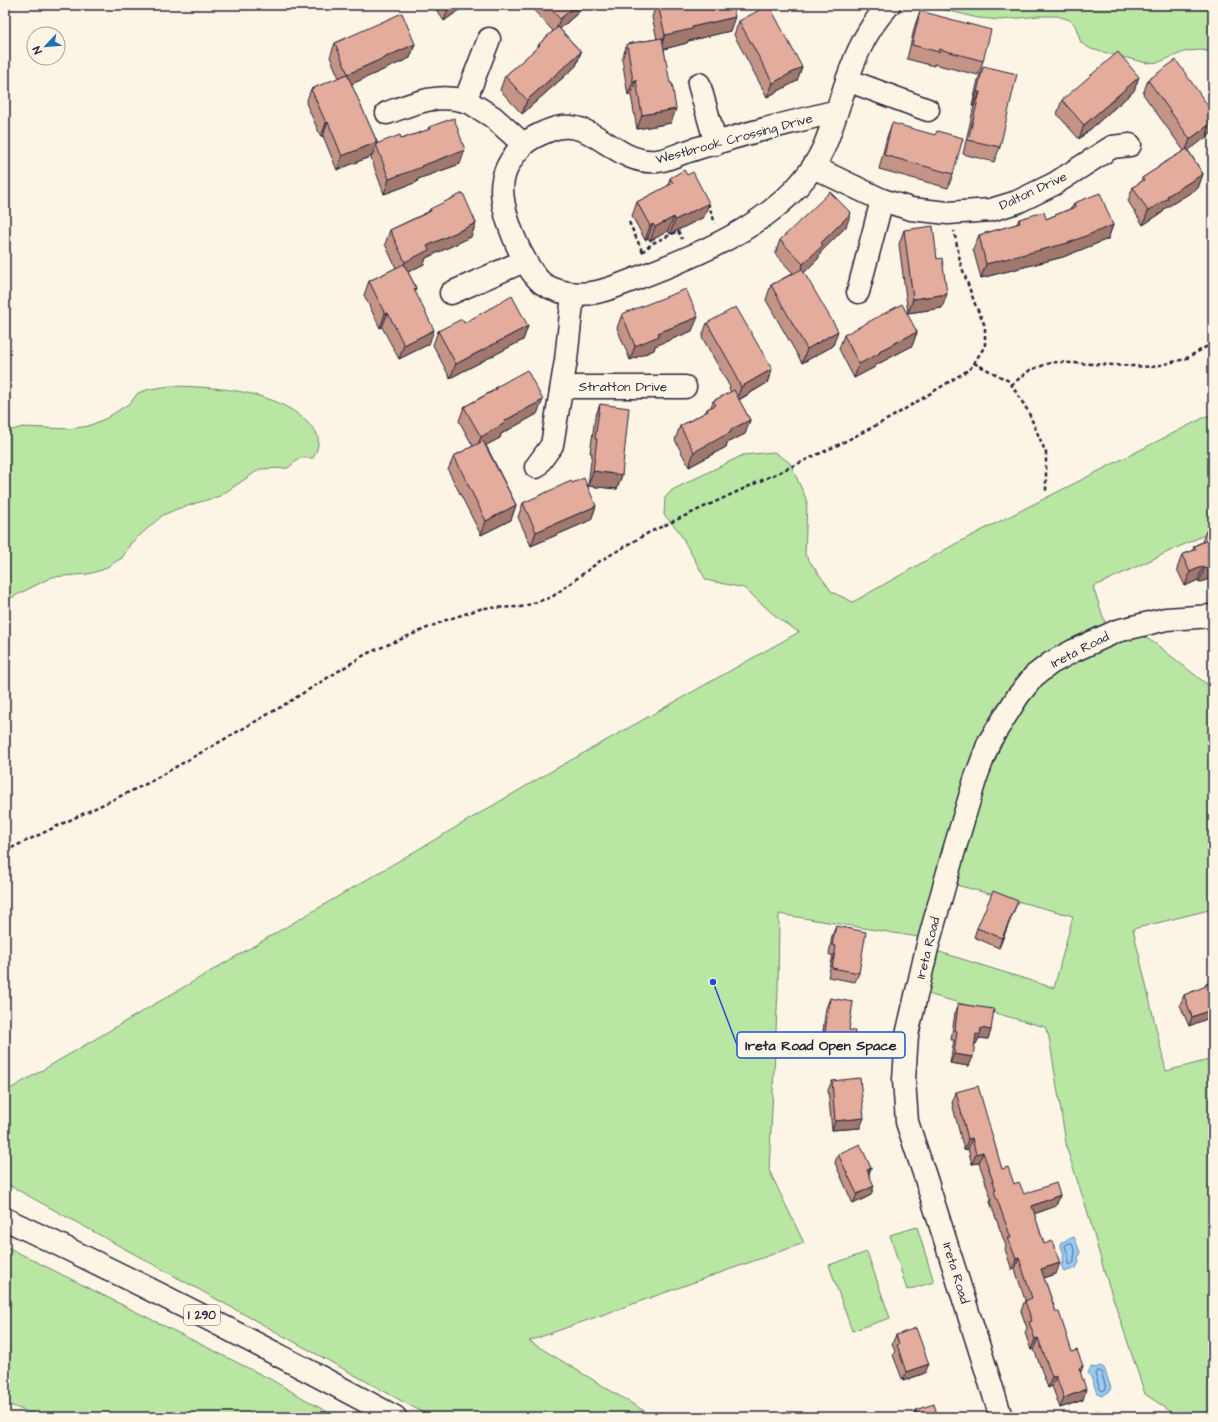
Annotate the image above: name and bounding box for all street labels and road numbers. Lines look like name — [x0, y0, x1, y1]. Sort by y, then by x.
street label: Westbrook Crossing Drive — [654, 109, 815, 170]
street label: Dalton Drive — [996, 167, 1070, 215]
street label: Stratton Drive — [579, 378, 667, 396]
street label: Ireta Road — [1048, 628, 1112, 672]
street label: Ireta Road — [912, 915, 944, 981]
street label: Ireta Road — [938, 1240, 974, 1306]
road number: I 290 — [184, 1305, 220, 1325]

